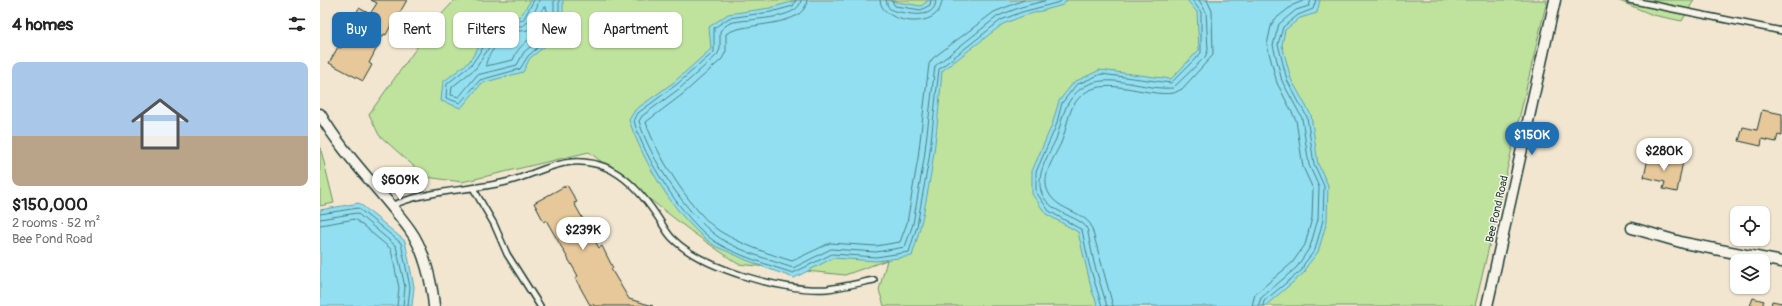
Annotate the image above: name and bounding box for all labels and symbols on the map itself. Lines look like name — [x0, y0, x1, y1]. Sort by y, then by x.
pin: $150K — [1504, 122, 1560, 156]
pin: $280K — [1636, 138, 1692, 172]
pin: $609K — [372, 167, 428, 201]
street label: Bee Pond Road — [1483, 174, 1511, 244]
pin: $239K — [555, 217, 611, 251]

